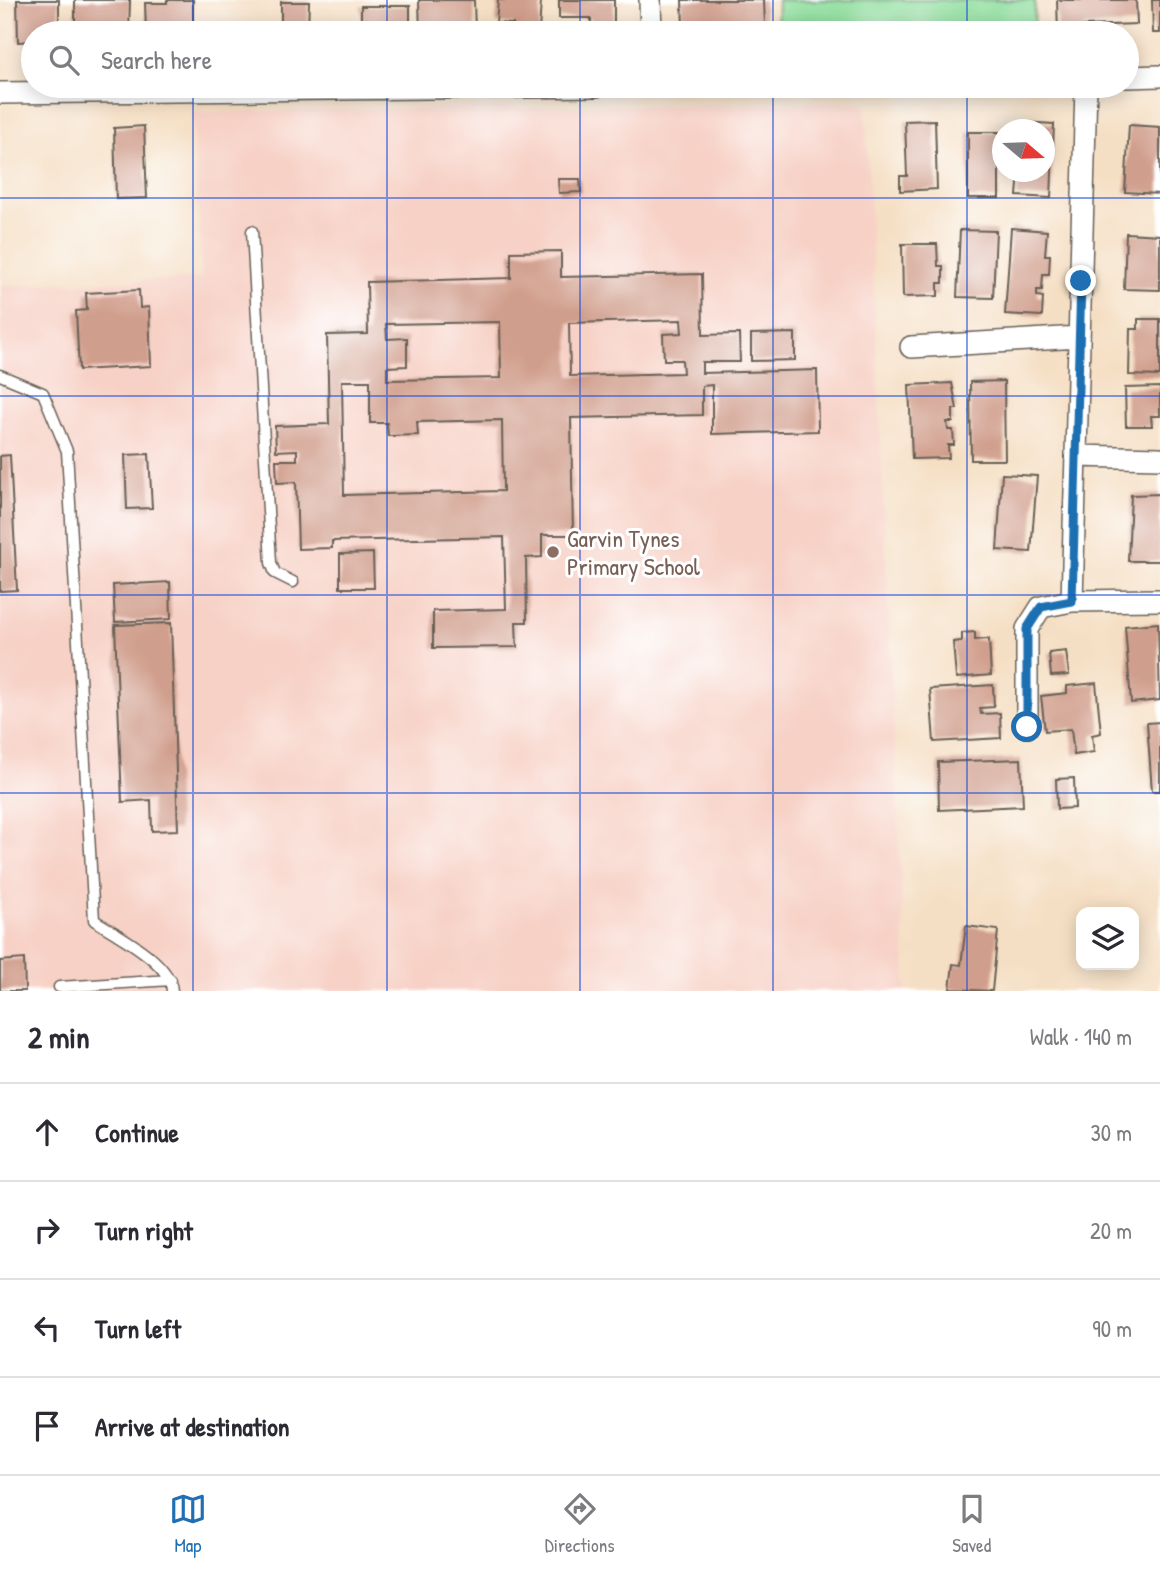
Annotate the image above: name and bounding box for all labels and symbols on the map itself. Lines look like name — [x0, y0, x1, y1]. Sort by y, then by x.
north arrow — [992, 119, 1055, 182]
route end — [1065, 265, 1096, 296]
place label: Garvin Tynes Primary School — [567, 522, 701, 582]
marker: Garvin Tynes Primary School — [545, 544, 561, 560]
route start — [1011, 711, 1042, 742]

